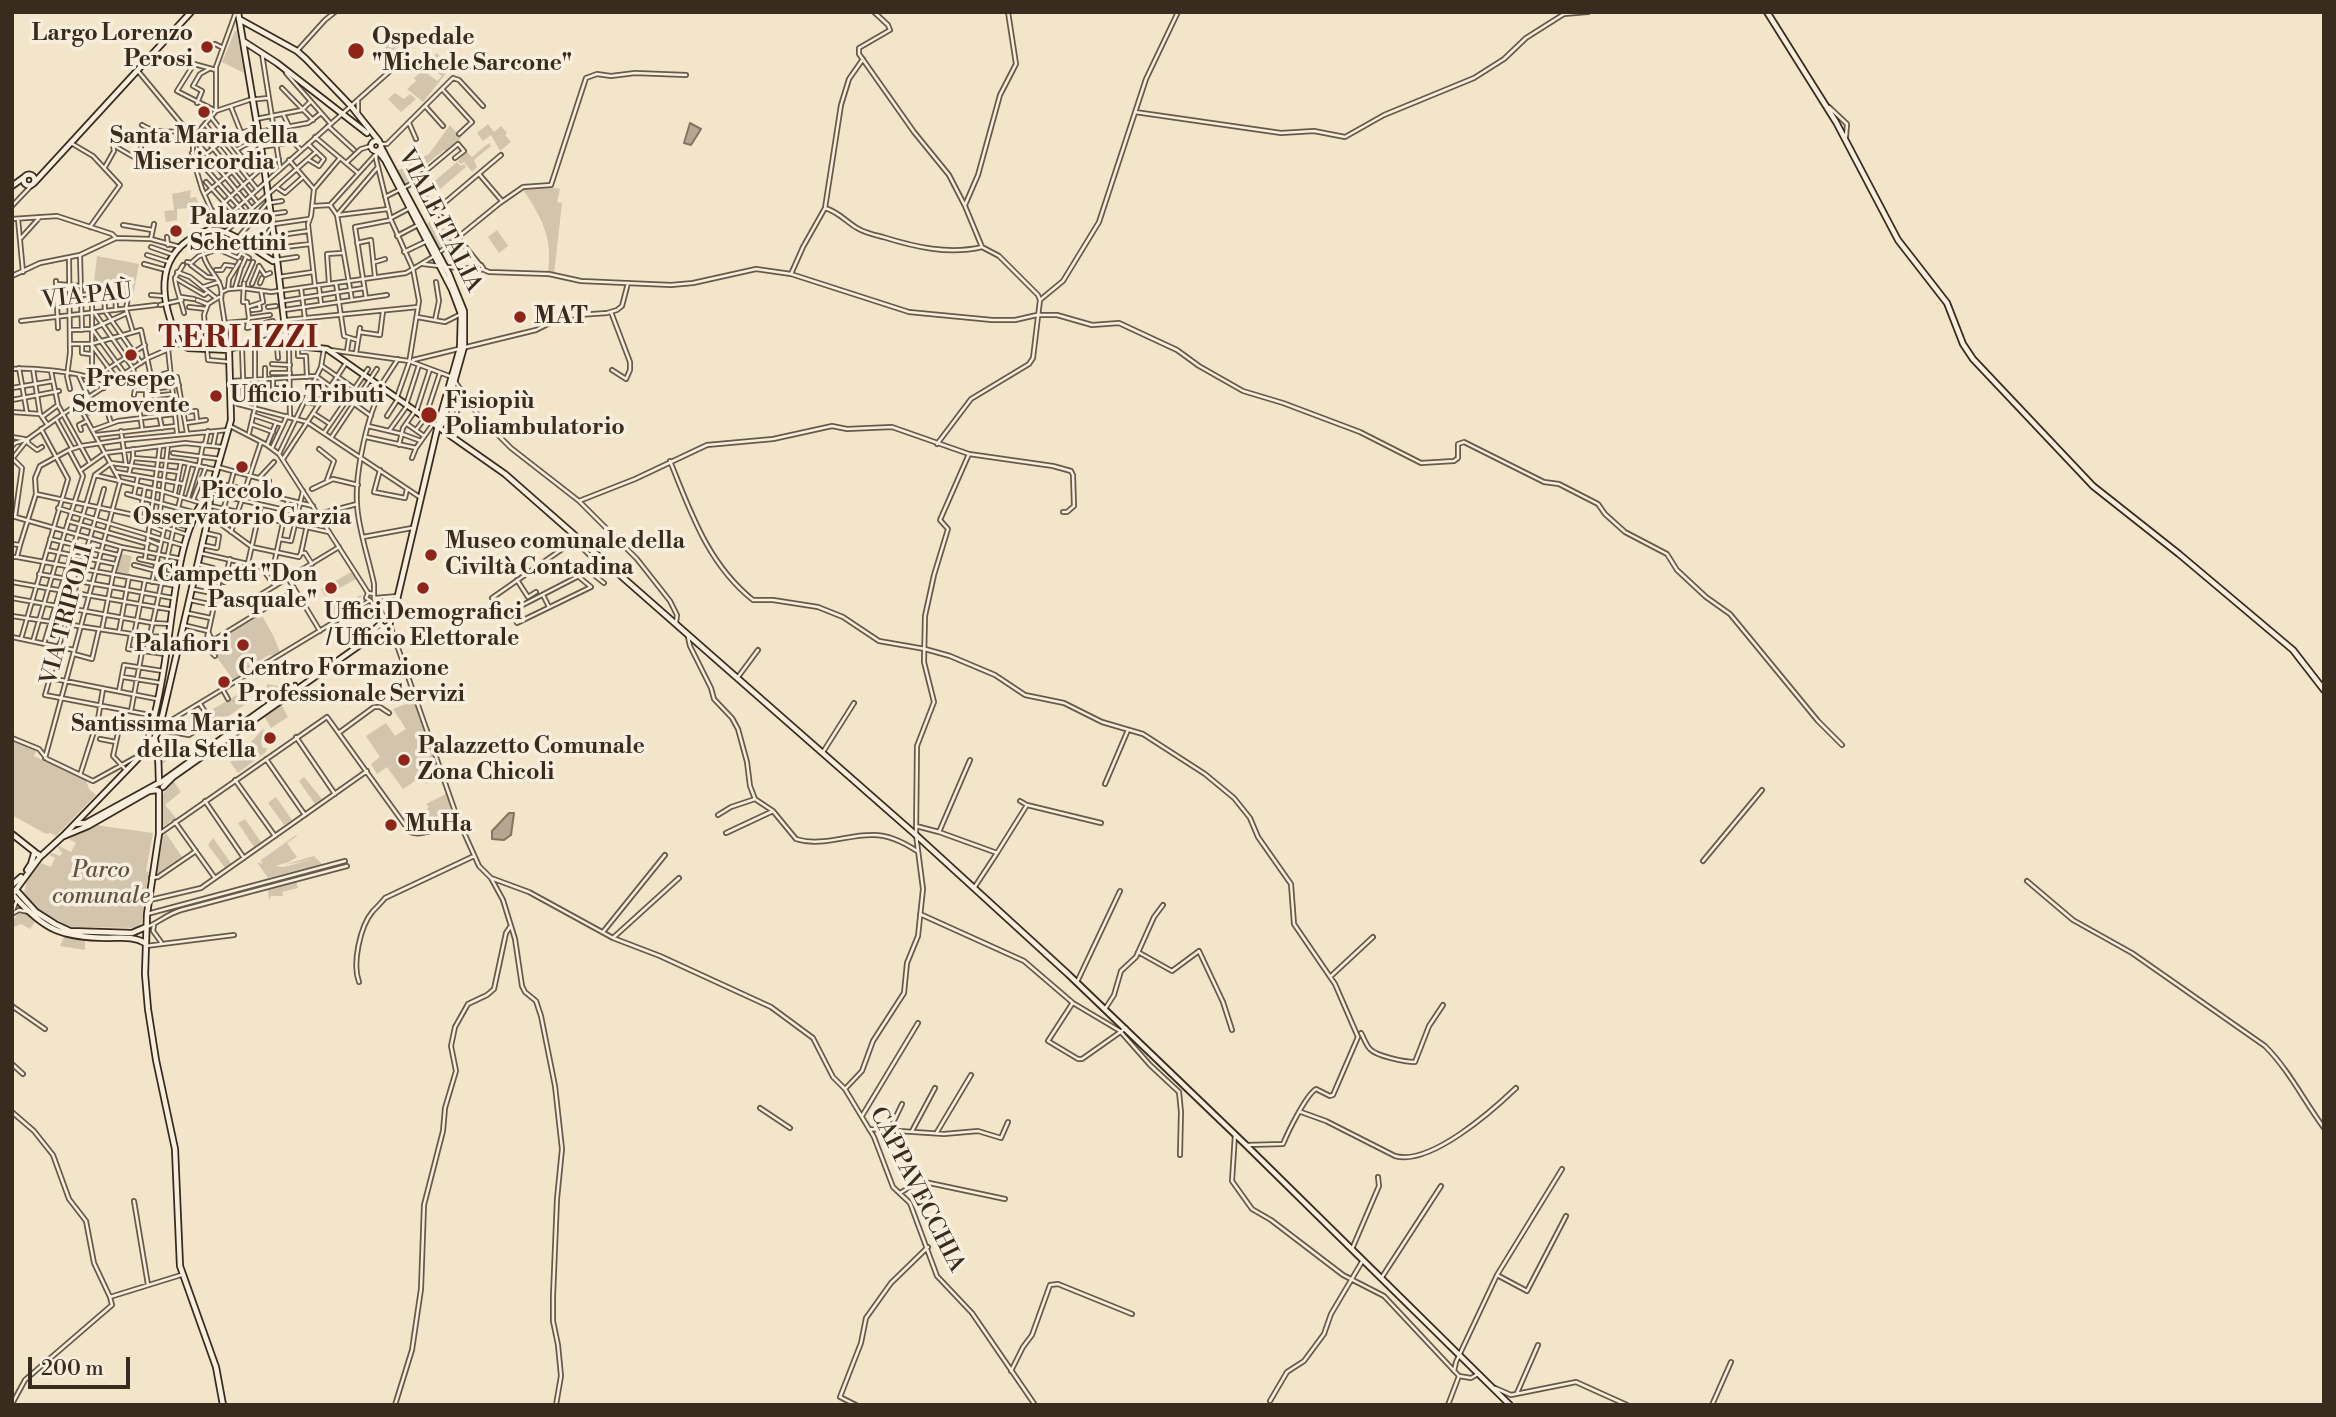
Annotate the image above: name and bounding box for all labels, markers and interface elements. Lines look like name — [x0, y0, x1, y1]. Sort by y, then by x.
place label: Largo Lorenzo Perosi — [32, 20, 193, 74]
place label: Ospedale "Michele Sarcone" — [372, 24, 572, 78]
marker: Largo Lorenzo Perosi — [199, 39, 215, 55]
marker: Ospedale "Michele Sarcone" — [346, 41, 366, 61]
marker: Santa Maria della Misericordia — [196, 104, 212, 120]
place label: Santa Maria della Misericordia — [110, 123, 298, 177]
street label: VIALE ITALIA — [391, 145, 487, 297]
place label: Palazzo Schettini — [190, 204, 287, 258]
marker: Palazzo Schettini — [168, 223, 184, 239]
street label: VIA PAÙ — [40, 279, 134, 315]
place label: MAT — [534, 303, 588, 331]
marker: MAT — [512, 309, 528, 325]
district label: TERLIZZI — [159, 322, 319, 358]
marker: Presepe Semovente — [123, 347, 139, 363]
place label: Presepe Semovente — [72, 366, 190, 420]
place label: Ufficio Tributi — [230, 382, 384, 410]
marker: Ufficio Tributi — [208, 388, 224, 404]
place label: Fisiopiù Poliambulatorio — [445, 388, 625, 442]
marker: Fisiopiù Poliambulatorio — [419, 405, 439, 425]
marker: Piccolo Osservatorio Garzia — [234, 459, 250, 475]
place label: Piccolo Osservatorio Garzia — [133, 478, 351, 532]
place label: Museo comunale della Civiltà Contadina — [445, 528, 685, 582]
street label: VIA TRIPOLI — [36, 542, 100, 688]
marker: Museo comunale della Civiltà Contadina — [423, 547, 439, 563]
place label: Campetti "Don Pasquale" — [157, 561, 317, 615]
marker: Campetti "Don Pasquale" — [323, 580, 339, 596]
marker: Uffici Demografici / Ufficio Elettorale — [415, 580, 431, 596]
place label: Uffici Demografici / Ufficio Elettorale — [324, 599, 522, 653]
place label: Palafiori — [134, 631, 229, 659]
marker: Palafiori — [235, 637, 251, 653]
place label: Centro Formazione Professionale Servizi — [238, 655, 465, 709]
marker: Centro Formazione Professionale Servizi — [216, 674, 232, 690]
place label: Santissima Maria della Stella — [71, 711, 256, 765]
marker: Santissima Maria della Stella — [262, 730, 278, 746]
place label: Palazzetto Comunale Zona Chicoli — [418, 733, 645, 787]
marker: Palazzetto Comunale Zona Chicoli — [396, 752, 412, 768]
place label: MuHa — [405, 811, 472, 839]
marker: MuHa — [383, 817, 399, 833]
park label: Parco comunale — [52, 857, 150, 911]
street label: CAPPAVECCHIA — [863, 1103, 969, 1277]
scale bar — [32, 1344, 133, 1388]
text: 200 m — [41, 1356, 104, 1382]

